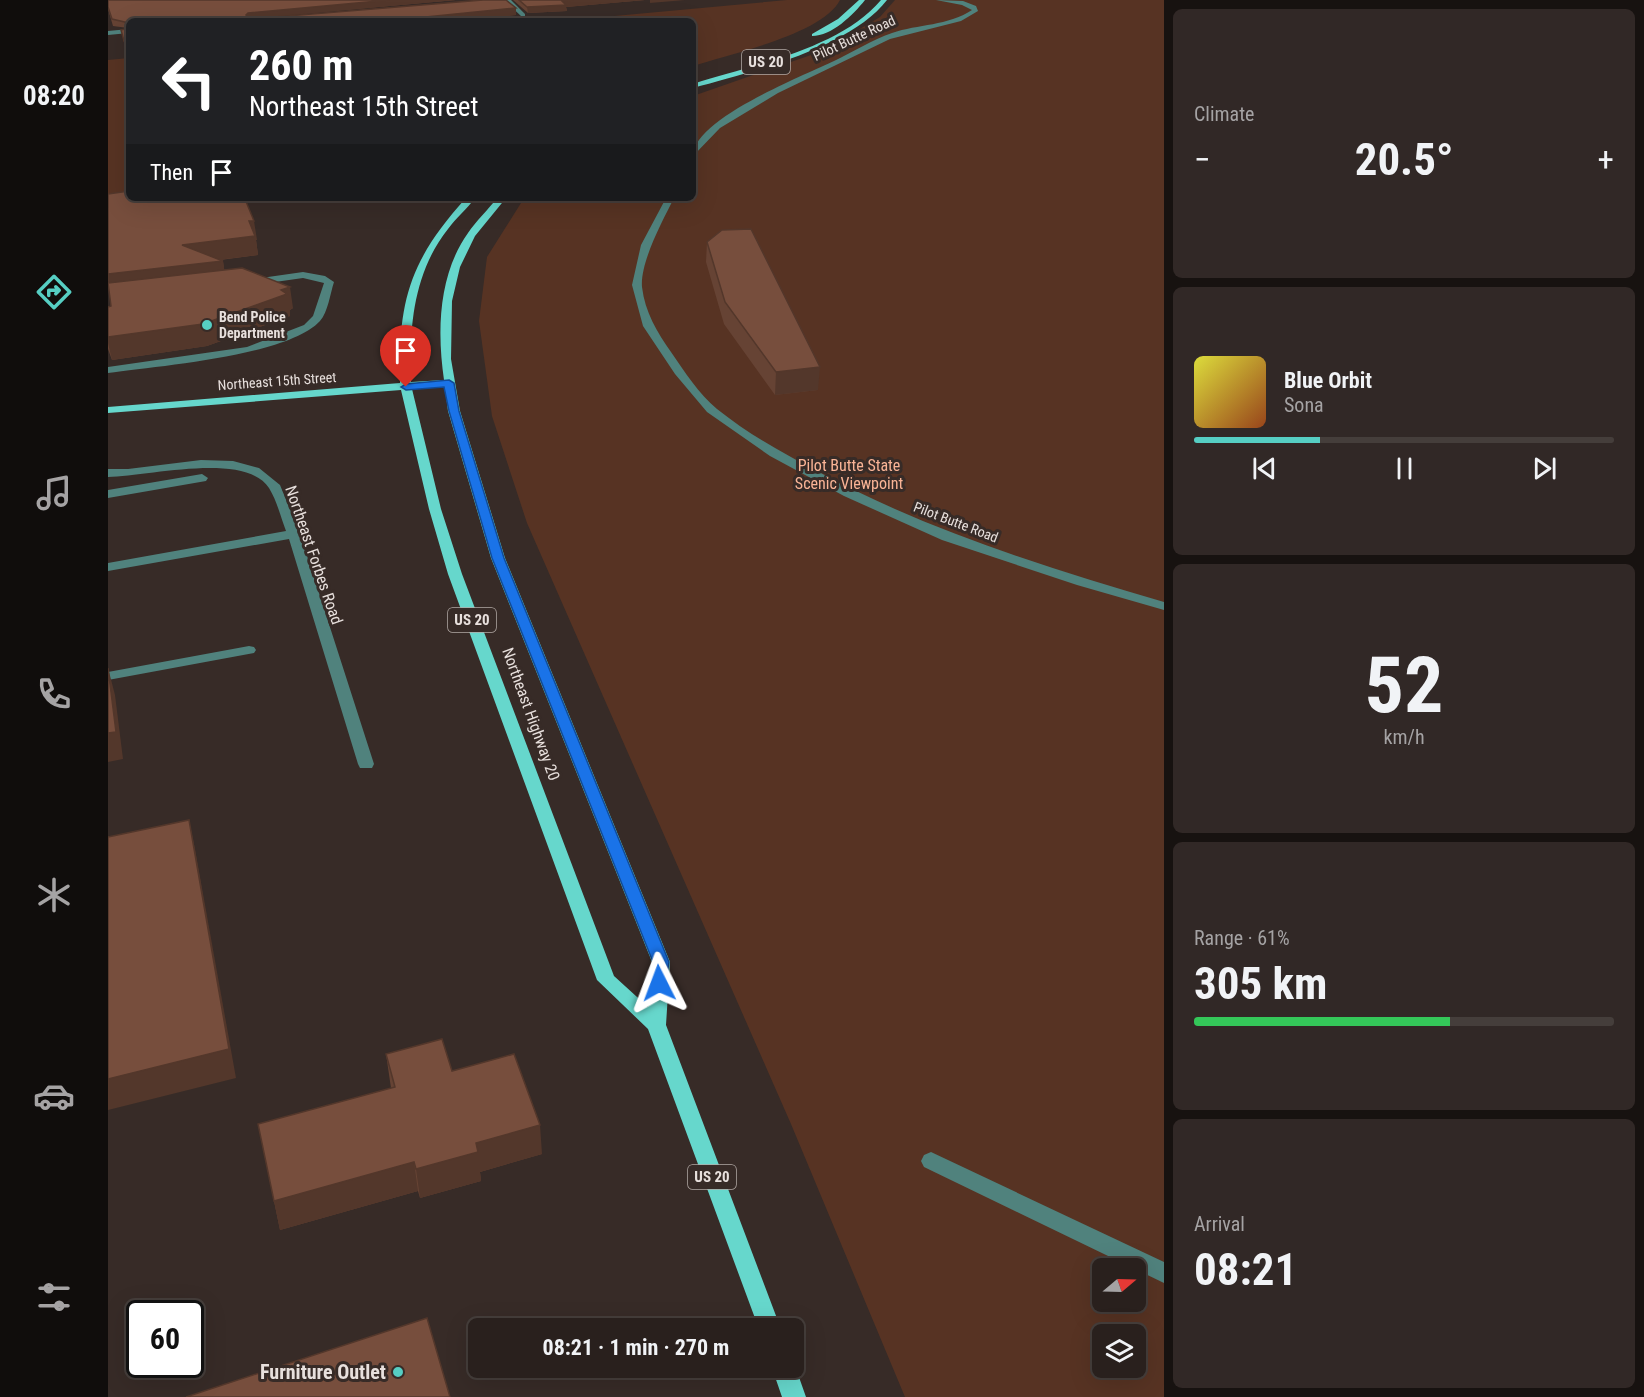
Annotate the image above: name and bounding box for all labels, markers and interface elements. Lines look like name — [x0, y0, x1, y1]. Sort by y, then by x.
street label: Pilot Butte Road — [810, 12, 898, 64]
text: 260 m — [249, 41, 354, 90]
icon: left — [150, 42, 228, 120]
road number: US 20 — [742, 50, 790, 74]
text: 08:20 — [23, 80, 85, 112]
text: Northeast 15th Street — [249, 91, 478, 123]
text: Climate — [1194, 102, 1254, 126]
text: 20.5° — [1355, 133, 1453, 186]
text: − — [1194, 140, 1211, 179]
text: + — [1598, 140, 1614, 179]
icon: arrive — [205, 156, 238, 189]
text: Then — [150, 160, 193, 185]
icon: directions — [33, 271, 75, 313]
place label: Bend Police Department — [219, 309, 286, 341]
marker: Bend Police Department — [200, 318, 214, 332]
pin — [380, 325, 431, 387]
icon: arrive — [389, 334, 422, 367]
text: Blue Orbit — [1284, 368, 1372, 393]
street label: Northeast 15th Street — [217, 369, 337, 393]
text: Sona — [1284, 393, 1324, 417]
icon: previous — [1248, 452, 1281, 485]
icon: pause — [1388, 452, 1421, 485]
icon: next — [1528, 452, 1561, 485]
park label: Pilot Butte State Scenic Viewpoint — [795, 456, 903, 493]
icon: music — [33, 472, 75, 514]
street label: Northeast Forbes Road — [281, 483, 347, 627]
street label: Pilot Butte Road — [912, 499, 1000, 545]
road number: US 20 — [448, 608, 496, 632]
text: 52 — [1365, 640, 1443, 731]
street label: Northeast Highway 20 — [498, 645, 564, 783]
icon: phone — [33, 673, 75, 715]
text: km/h — [1383, 725, 1425, 749]
icon: climate — [33, 874, 75, 916]
text: Range · 61% — [1194, 926, 1290, 950]
position arrow — [627, 951, 691, 1015]
text: 305 km — [1194, 957, 1327, 1010]
icon: car — [33, 1075, 75, 1117]
road number: US 20 — [688, 1165, 736, 1189]
text: Arrival — [1194, 1212, 1245, 1236]
text: 08:21 — [1194, 1243, 1297, 1296]
north arrow — [1092, 1258, 1146, 1312]
map controls — [1092, 1258, 1146, 1378]
icon: filters — [33, 1276, 75, 1318]
speed limit sign: 60 — [126, 1300, 204, 1378]
button: layers — [1092, 1324, 1146, 1378]
text: 08:21 · 1 min · 270 m — [543, 1335, 729, 1360]
place label: Furniture Outlet — [260, 1360, 386, 1384]
marker: Furniture Outlet — [391, 1365, 405, 1379]

